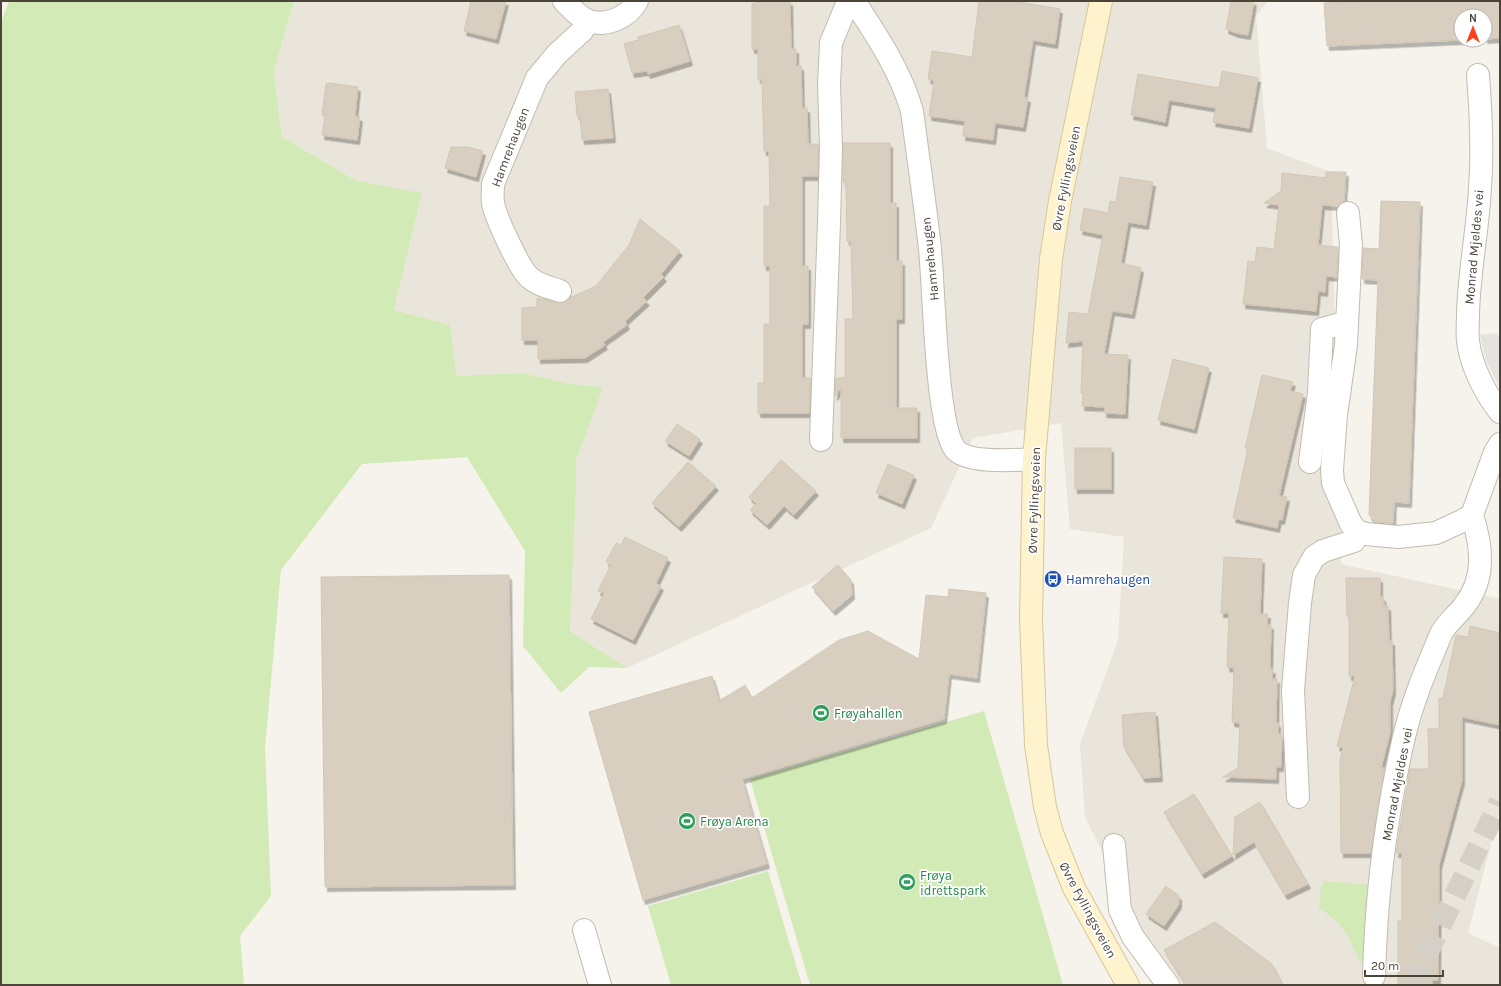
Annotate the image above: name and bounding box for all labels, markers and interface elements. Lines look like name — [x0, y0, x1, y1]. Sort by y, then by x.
north arrow — [1453, 8, 1493, 48]
text: N — [1469, 12, 1477, 25]
street label: Hamrehaugen — [488, 105, 532, 189]
street label: Øvre Fyllingsveien — [1048, 124, 1084, 232]
street label: Monrad Mjeldes vei — [1462, 189, 1486, 305]
street label: Hamrehaugen — [918, 216, 942, 302]
street label: Øvre Fyllingsveien — [1025, 446, 1043, 554]
bus stop icon: Hamrehaugen — [1043, 569, 1063, 589]
place label: Hamrehaugen — [1066, 572, 1150, 587]
sports icon: Frøyahallen — [811, 703, 831, 723]
place label: Frøyahallen — [834, 706, 903, 721]
street label: Monrad Mjeldes vei — [1379, 726, 1415, 842]
sports icon: Frøya Arena — [677, 811, 697, 831]
place label: Frøya Arena — [700, 814, 769, 829]
street label: Øvre Fyllingsveien — [1056, 859, 1120, 961]
place label: Frøya idrettspark — [920, 868, 986, 898]
sports icon: Frøya idrettspark — [897, 872, 917, 892]
scale bar — [1365, 952, 1443, 978]
text: 20 m — [1371, 959, 1399, 973]

